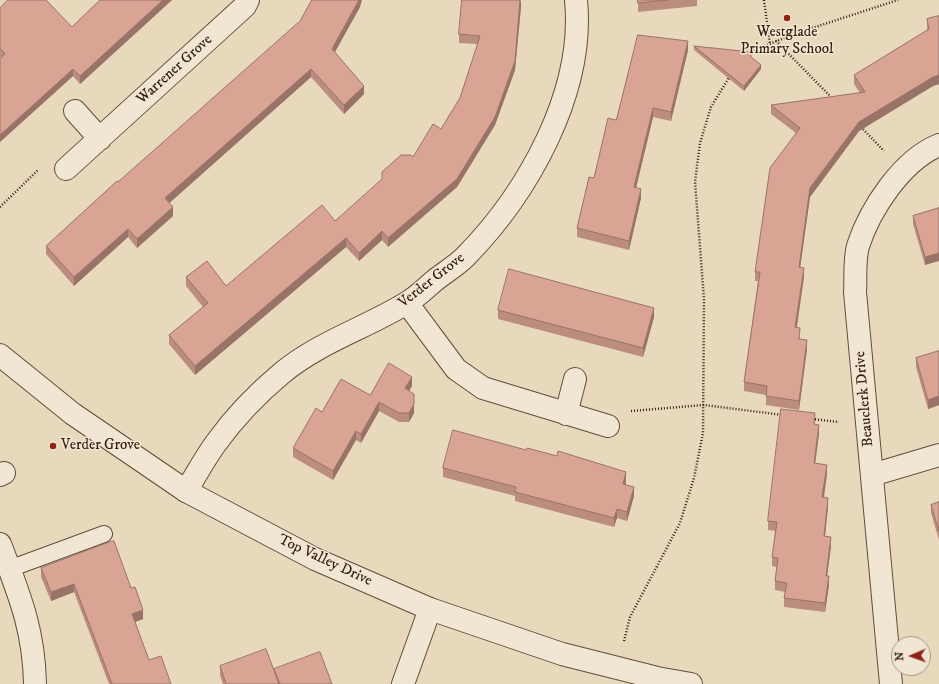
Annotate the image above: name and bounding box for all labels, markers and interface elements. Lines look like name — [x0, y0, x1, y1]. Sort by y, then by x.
marker: Westglade Primary School — [782, 13, 792, 23]
place label: Westglade Primary School — [741, 24, 833, 59]
street label: Warrener Grove — [133, 31, 217, 109]
street label: Verder Grove — [395, 250, 469, 312]
street label: Beauclerk Drive — [852, 350, 878, 448]
place label: Verder Grove — [61, 437, 140, 455]
marker: Verder Grove — [48, 441, 58, 451]
street label: Top Valley Drive — [275, 531, 375, 591]
north arrow — [891, 636, 931, 676]
text: N — [893, 652, 907, 661]

